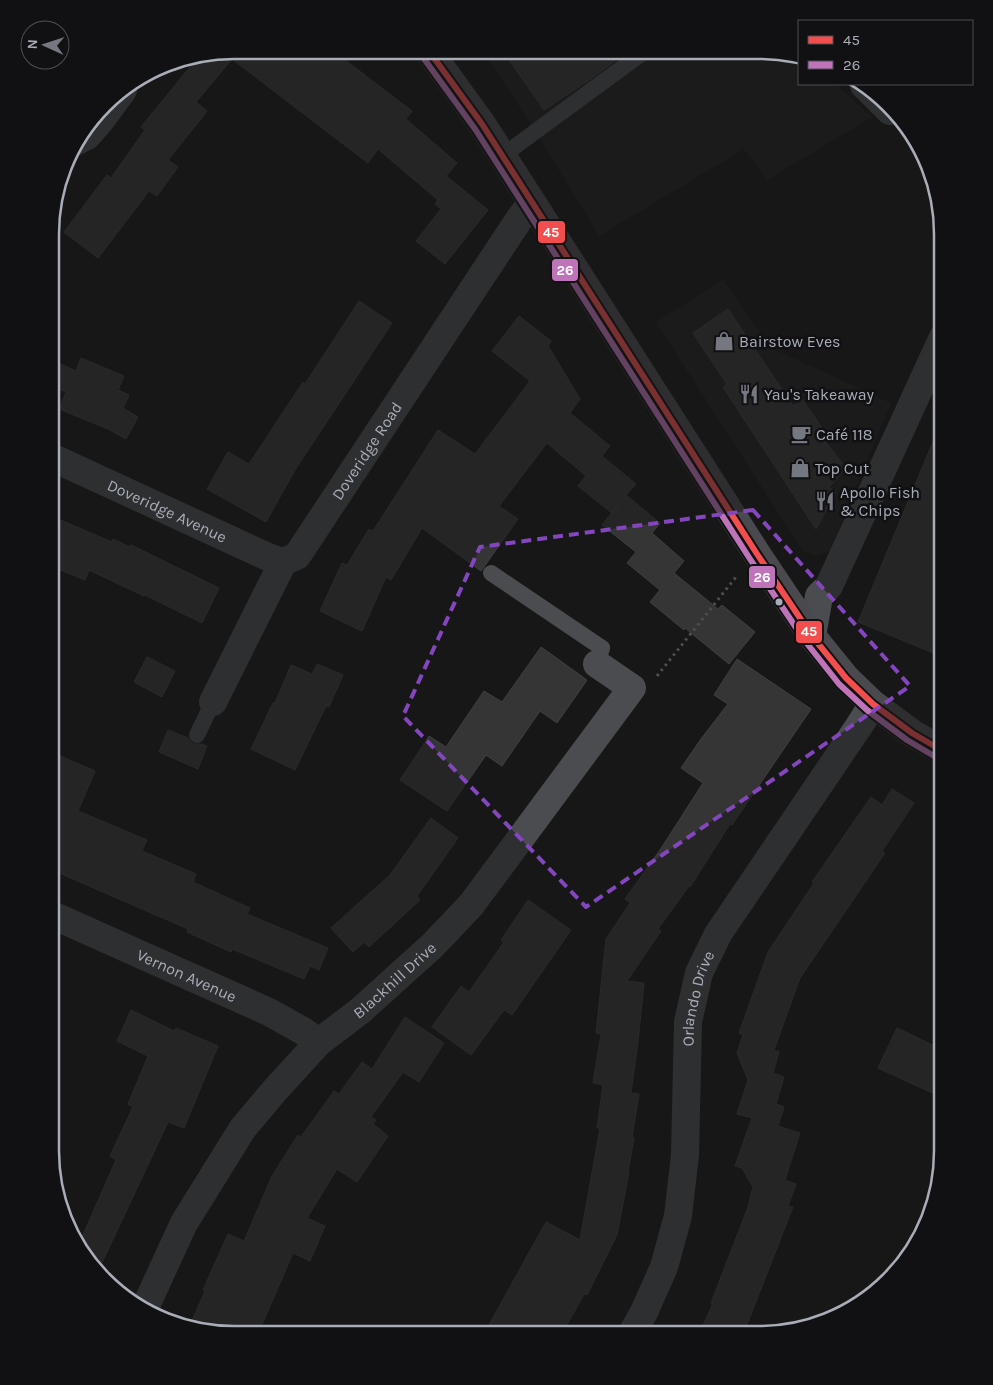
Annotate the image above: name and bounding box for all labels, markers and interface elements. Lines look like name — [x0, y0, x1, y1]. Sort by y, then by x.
north arrow — [20, 20, 70, 70]
legend — [798, 20, 973, 85]
text: 45 — [843, 31, 860, 49]
text: N — [24, 39, 41, 50]
text: 26 — [843, 56, 860, 74]
line badge: 45 — [537, 220, 566, 244]
text: 45 — [543, 224, 559, 241]
line badge: 26 — [551, 258, 579, 282]
text: 26 — [557, 262, 573, 279]
shop icon: Bairstow Eves — [713, 330, 735, 352]
place label: Bairstow Eves — [739, 332, 841, 351]
restaurant icon: Yau's Takeaway — [738, 383, 760, 405]
place label: Yau's Takeaway — [764, 385, 875, 404]
street label: Doveridge Road — [327, 398, 406, 503]
cafe icon: Café 118 — [790, 423, 812, 445]
place label: Café 118 — [816, 425, 873, 444]
shop icon: Top Cut — [789, 457, 811, 479]
place label: Top Cut — [815, 459, 869, 478]
street label: Doveridge Avenue — [105, 475, 230, 546]
place label: Apollo Fish & Chips — [840, 483, 920, 520]
restaurant icon: Apollo Fish & Chips — [814, 490, 836, 512]
line badge: 26 — [748, 565, 776, 589]
text: 26 — [754, 569, 770, 586]
unlabelled marker — [774, 597, 784, 607]
line badge: 45 — [795, 620, 823, 644]
text: 45 — [801, 623, 817, 640]
street label: Blackhill Drive — [349, 938, 440, 1022]
street label: Vernon Avenue — [134, 945, 240, 1006]
street label: Orlando Drive — [678, 947, 718, 1046]

